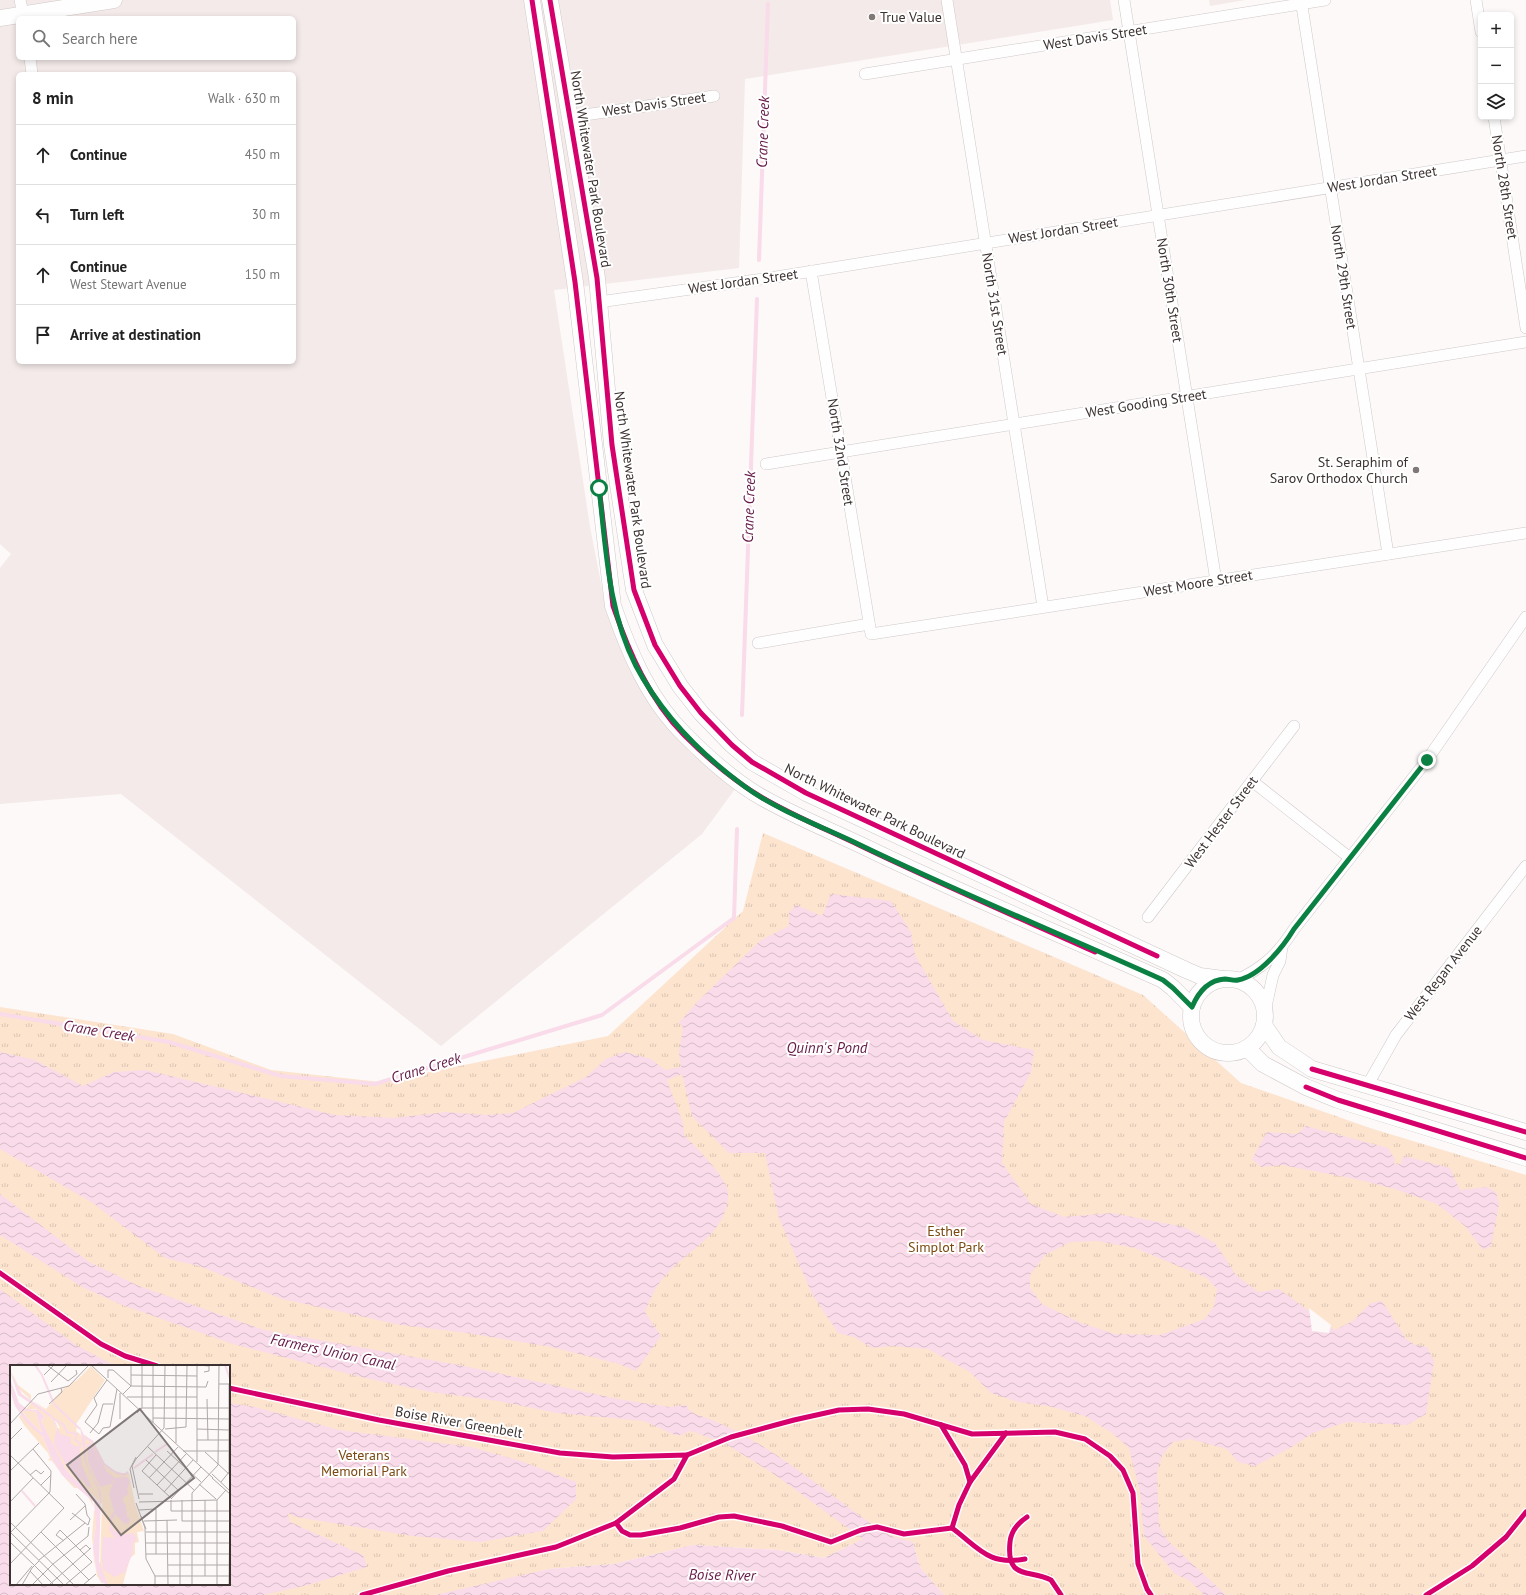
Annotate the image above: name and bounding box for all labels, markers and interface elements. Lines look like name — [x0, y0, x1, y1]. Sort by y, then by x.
place label: True Value — [880, 8, 942, 26]
marker: True Value — [867, 12, 877, 22]
map controls — [1478, 12, 1514, 120]
button: + — [1478, 12, 1514, 48]
search box — [16, 16, 296, 60]
street label: West Davis Street — [1042, 20, 1148, 54]
icon: search — [30, 27, 52, 49]
text: Search here — [62, 29, 138, 48]
button: − — [1478, 48, 1514, 84]
street label: North Whitewater Park Boulevard — [567, 69, 615, 269]
button: layers — [1478, 84, 1514, 120]
text: 8 min — [32, 87, 73, 109]
street label: West Davis Street — [601, 88, 707, 120]
text: Walk · 630 m — [208, 90, 280, 107]
water label: Crane Creek — [752, 94, 773, 168]
street label: North 28th Street — [1488, 134, 1522, 241]
icon: ahead — [32, 144, 54, 166]
text: Continue — [70, 145, 127, 164]
text: 450 m — [245, 146, 280, 163]
street label: West Jordan Street — [1326, 161, 1438, 197]
icon: left — [32, 204, 54, 226]
text: Turn left — [70, 205, 124, 224]
text: 30 m — [252, 206, 280, 223]
street label: West Jordan Street — [1007, 212, 1119, 248]
street label: North 29th Street — [1327, 224, 1361, 331]
street label: North 30th Street — [1153, 237, 1187, 344]
street label: North 31st Street — [978, 251, 1012, 357]
text: Continue — [70, 257, 127, 276]
icon: ahead — [32, 264, 54, 286]
street label: West Jordan Street — [687, 264, 799, 298]
text: 150 m — [245, 266, 280, 283]
text: West Stewart Avenue — [70, 276, 187, 293]
icon: arrive — [32, 324, 54, 346]
text: Arrive at destination — [70, 325, 201, 344]
street label: West Gooding Street — [1084, 385, 1208, 421]
street label: North Whitewater Park Boulevard — [610, 390, 656, 590]
street label: North 32nd Street — [824, 397, 858, 507]
place label: St. Seraphim of Sarov Orthodox Church — [1270, 453, 1409, 487]
marker: St. Seraphim of Sarov Orthodox Church — [1411, 465, 1421, 475]
water label: Crane Creek — [738, 469, 759, 543]
route start — [590, 479, 608, 497]
street label: West Moore Street — [1142, 565, 1254, 600]
route end — [1418, 751, 1436, 769]
street label: North Whitewater Park Boulevard — [782, 759, 968, 863]
street label: West Hester Street — [1180, 772, 1262, 872]
street label: West Regan Avenue — [1400, 922, 1486, 1024]
water label: Crane Creek — [62, 1015, 137, 1046]
water label: Quinn's Pond — [787, 1038, 868, 1057]
water label: Crane Creek — [389, 1048, 464, 1087]
park label: Esther Simplot Park — [908, 1222, 984, 1256]
water label: Farmers Union Canal — [269, 1329, 397, 1374]
inset map — [10, 1365, 230, 1585]
street label: Boise River Greenbelt — [394, 1402, 524, 1442]
park label: Veterans Memorial Park — [321, 1446, 407, 1480]
water label: Boise River — [688, 1564, 757, 1585]

